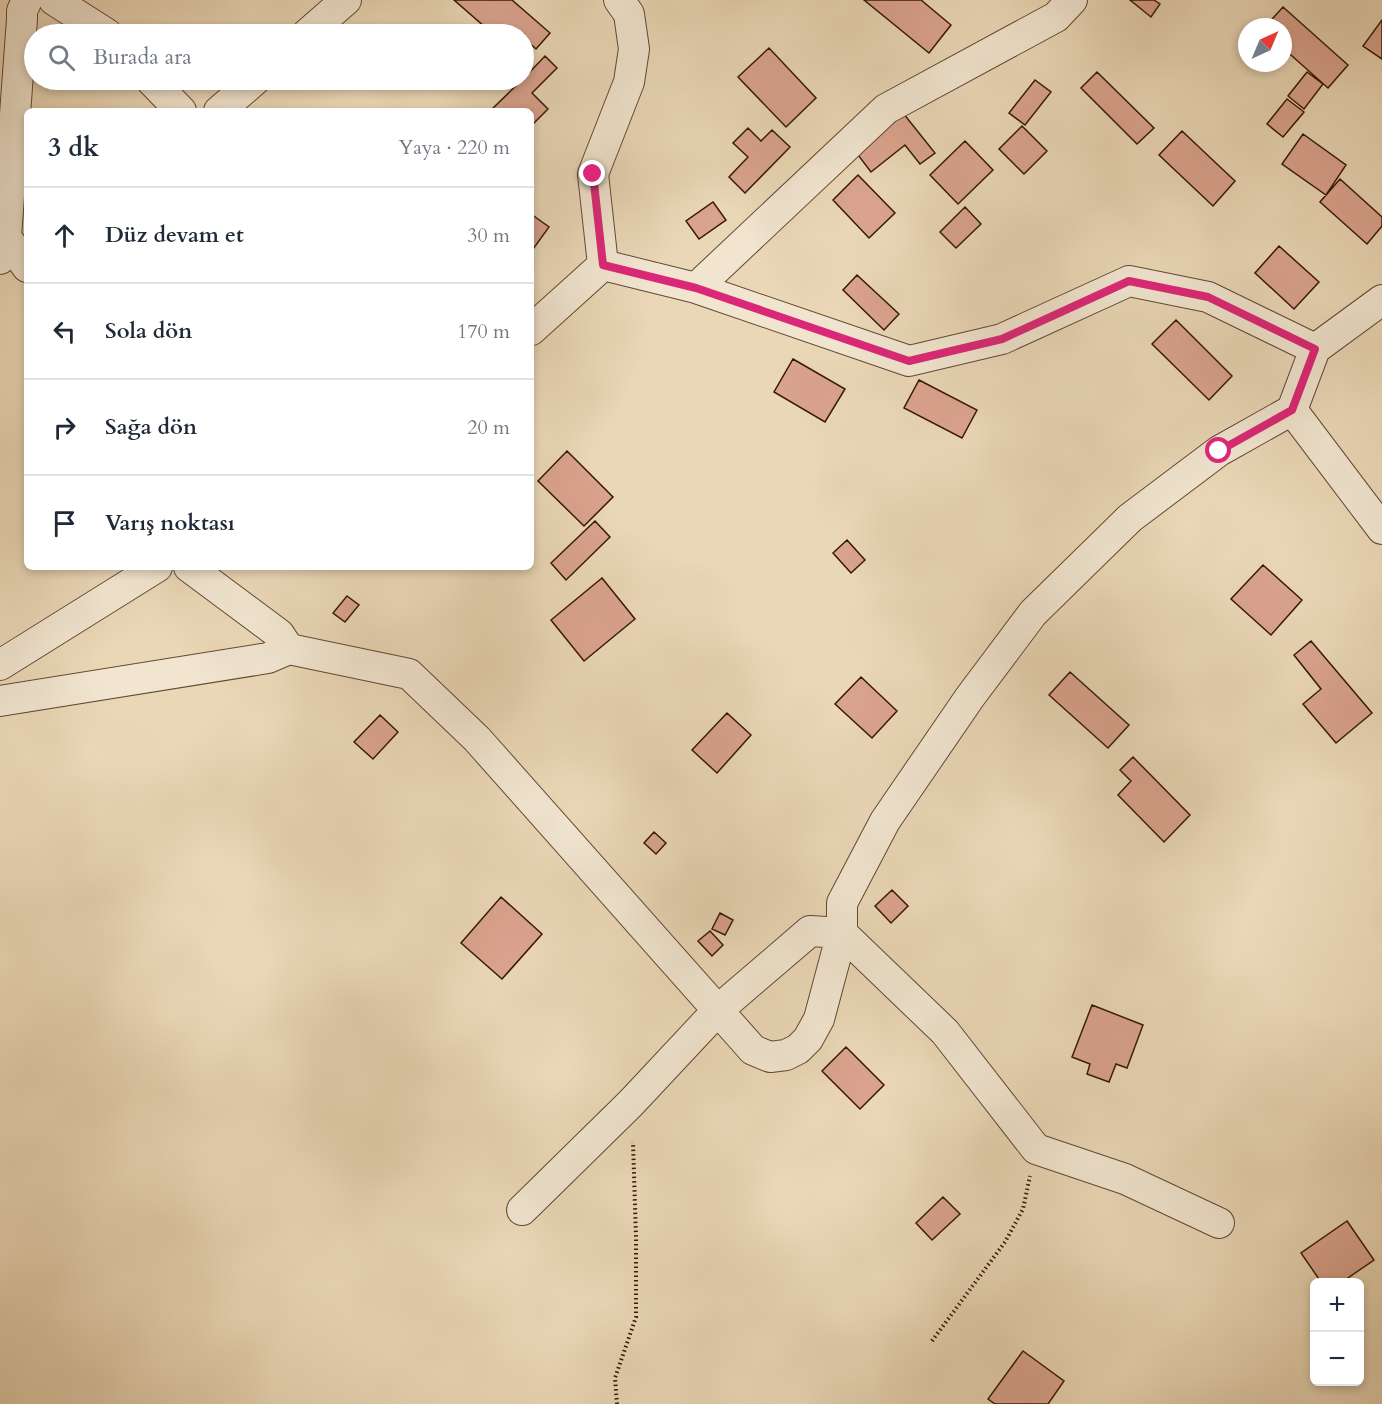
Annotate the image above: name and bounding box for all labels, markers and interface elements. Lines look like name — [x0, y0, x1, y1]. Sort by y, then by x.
north arrow — [1238, 18, 1292, 72]
search box — [24, 24, 534, 90]
icon: search — [45, 41, 78, 74]
text: Burada ara — [93, 42, 192, 72]
text: 3 dk — [48, 130, 99, 165]
text: Yaya · 220 m — [398, 134, 510, 161]
route end — [579, 160, 605, 186]
icon: ahead — [48, 219, 81, 252]
text: Düz devam et — [105, 220, 244, 250]
text: 30 m — [467, 222, 510, 249]
icon: left — [48, 315, 81, 348]
text: Sola dön — [105, 316, 192, 346]
text: 170 m — [457, 318, 510, 345]
icon: right — [48, 411, 81, 444]
text: Sağa dön — [105, 412, 197, 442]
text: 20 m — [467, 414, 510, 441]
route start — [1205, 437, 1231, 463]
icon: arrive — [48, 507, 81, 540]
text: Varış noktası — [105, 508, 235, 538]
map controls — [1310, 1278, 1364, 1386]
button: + — [1310, 1278, 1364, 1332]
button: − — [1310, 1332, 1364, 1386]

